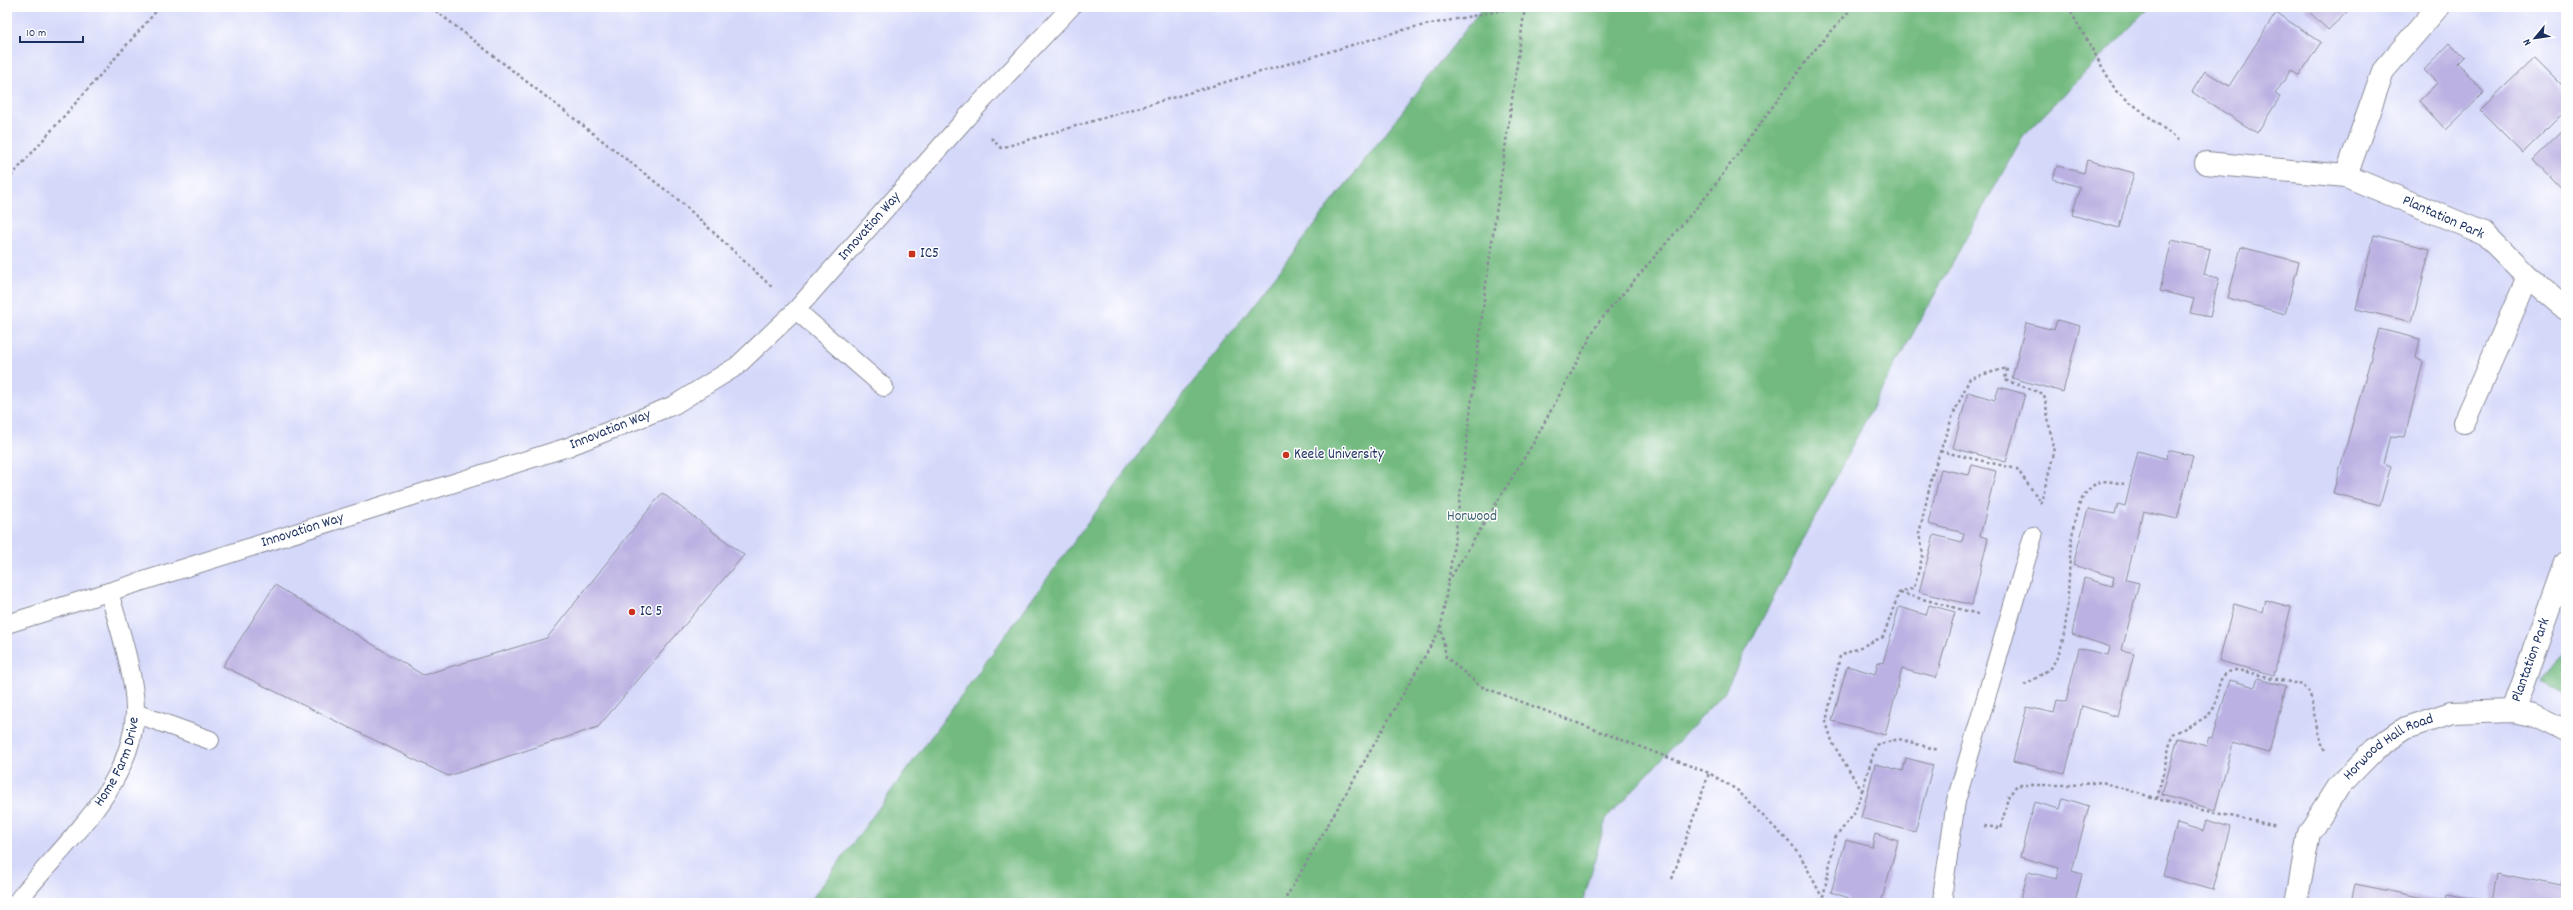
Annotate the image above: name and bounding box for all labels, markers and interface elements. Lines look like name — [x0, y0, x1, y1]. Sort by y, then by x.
scale bar — [20, 18, 83, 44]
north arrow — [2515, 18, 2555, 58]
text: 10 m — [26, 25, 46, 42]
text: N — [2519, 35, 2536, 48]
street label: Innovation Way — [833, 187, 907, 266]
street label: Plantation Park — [2398, 190, 2488, 246]
place label: IC5 — [920, 243, 939, 265]
marker: IC5 — [907, 249, 917, 259]
street label: Innovation Way — [567, 404, 655, 456]
place label: Keele University — [1294, 444, 1385, 466]
marker: Keele University — [1281, 450, 1291, 460]
park label: Horwood — [1447, 506, 1497, 528]
street label: Innovation Way — [258, 507, 348, 554]
place label: IC 5 — [640, 601, 662, 623]
marker: IC 5 — [627, 607, 637, 617]
street label: Plantation Park — [2506, 615, 2556, 705]
street label: Horwood Hall Road — [2339, 709, 2436, 786]
street label: Home Farm Drive — [89, 716, 146, 812]

